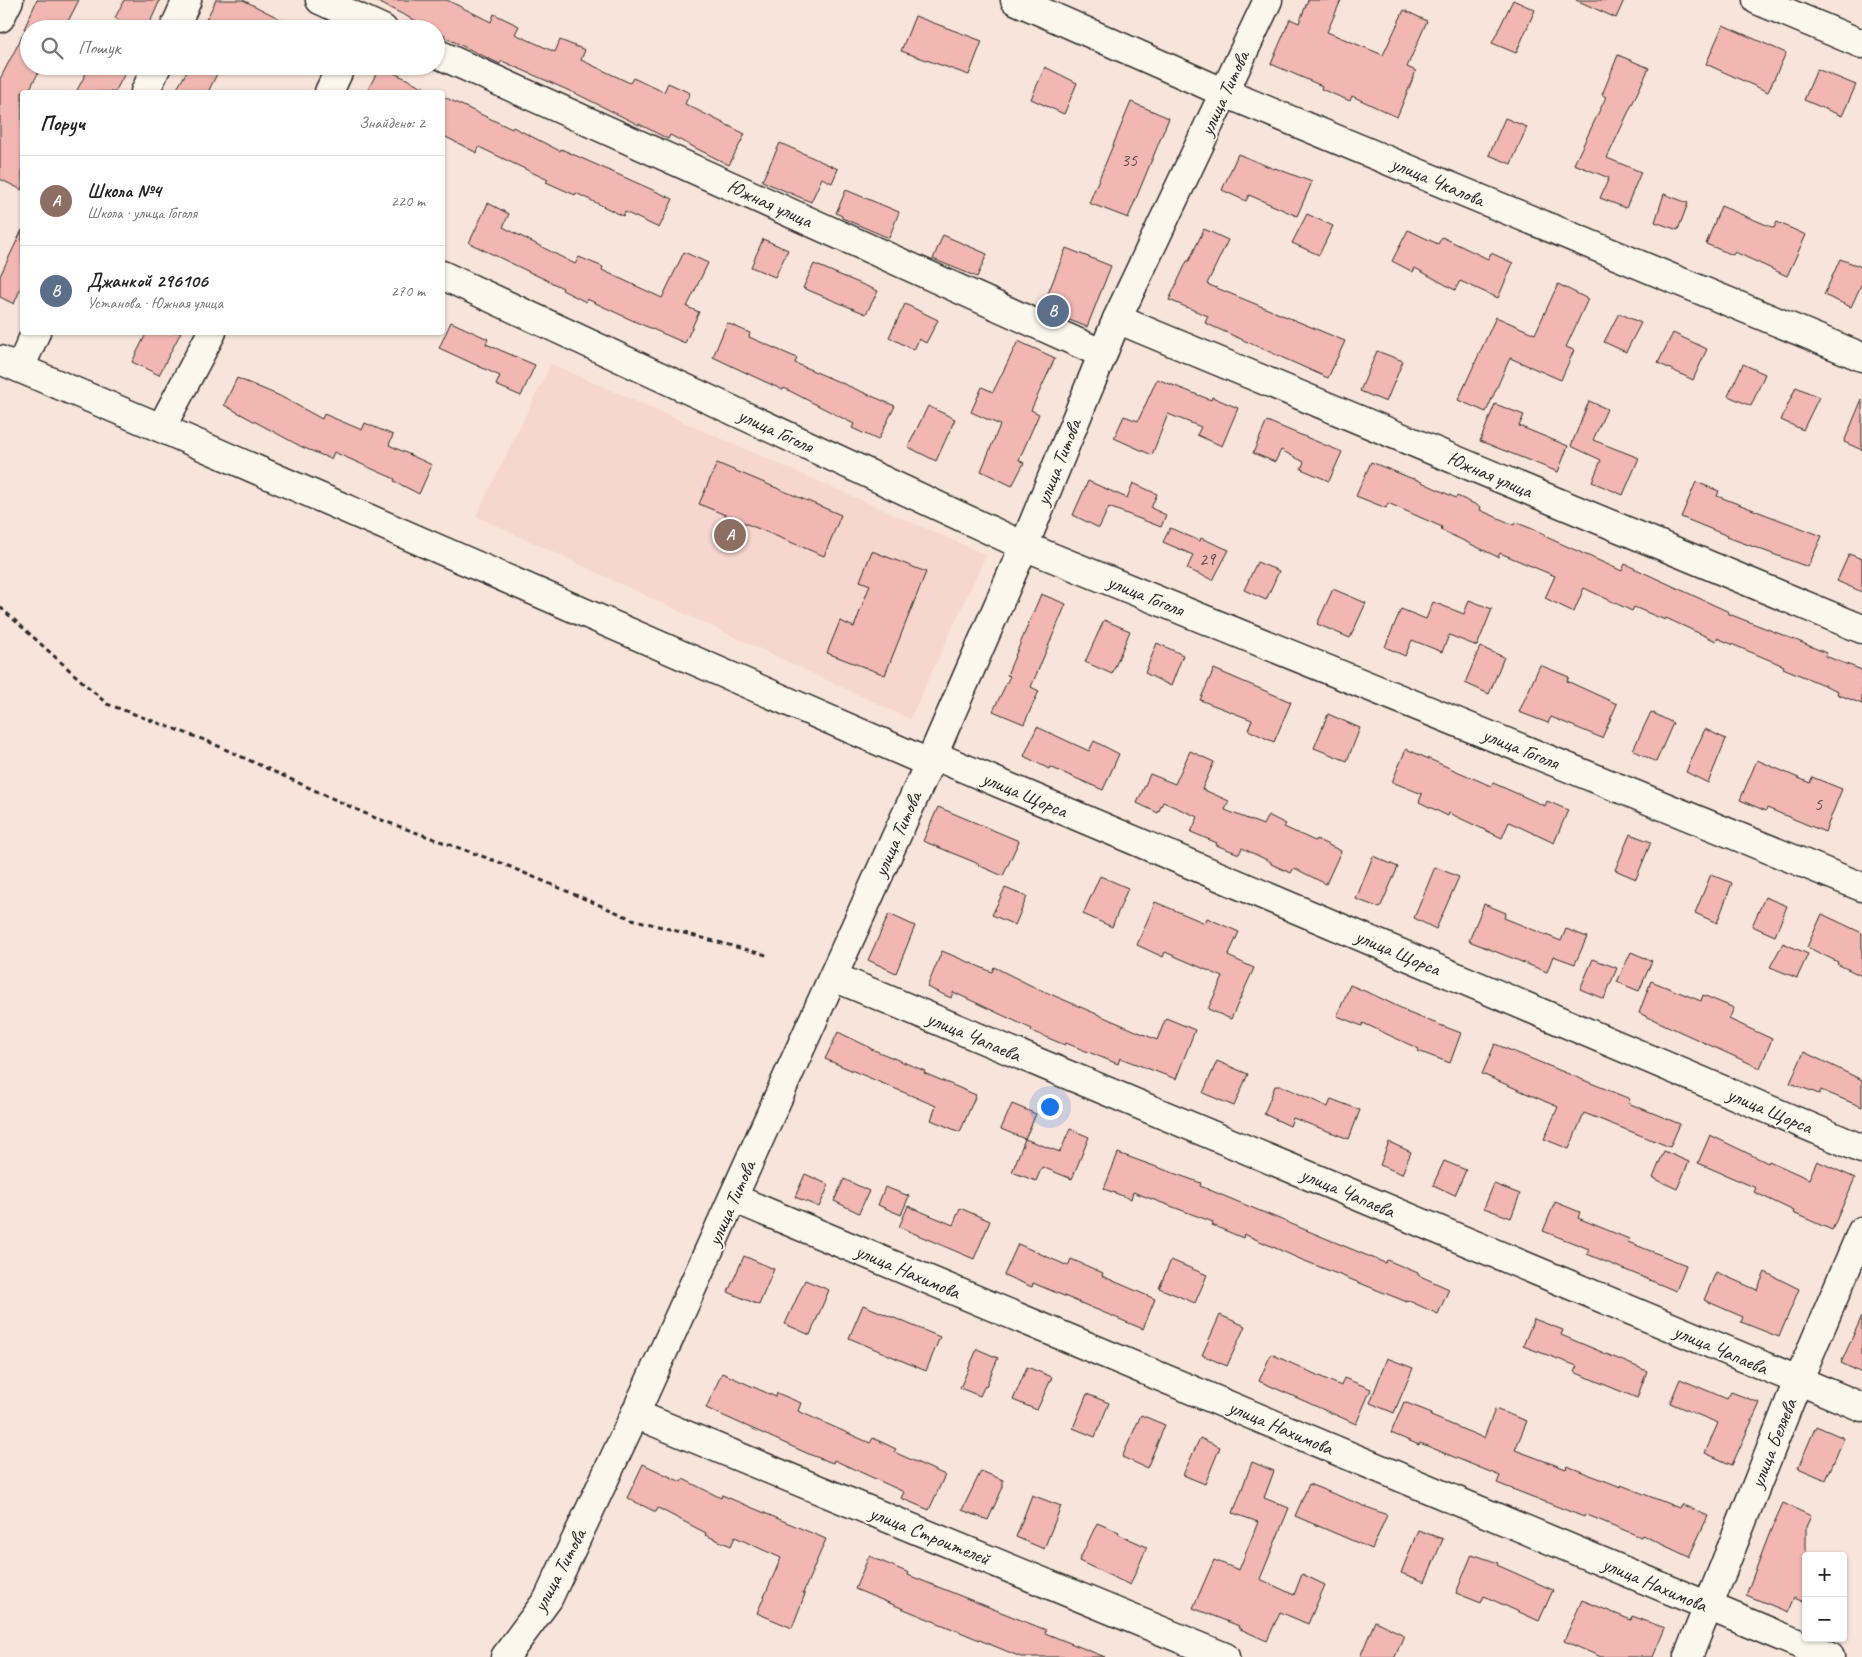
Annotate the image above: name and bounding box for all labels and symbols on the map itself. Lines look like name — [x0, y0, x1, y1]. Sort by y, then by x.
street label: улица Титова — [1194, 45, 1256, 140]
house number: 35 — [1121, 149, 1138, 171]
street label: улица Чкалова — [1387, 150, 1490, 213]
street label: Южная улица — [724, 174, 818, 234]
pin: B — [1037, 292, 1069, 330]
street label: улица Гоголя — [733, 402, 819, 460]
street label: улица Титова — [1030, 414, 1088, 510]
street label: Южная улица — [1444, 445, 1538, 504]
pin: A — [714, 516, 746, 554]
house number: 29 — [1199, 548, 1217, 570]
street label: улица Гоголя — [1103, 569, 1190, 623]
street label: улица Гоголя — [1478, 722, 1565, 776]
street label: улица Щорса — [978, 765, 1073, 824]
street label: улица Титова — [867, 786, 928, 881]
house number: 5 — [1814, 793, 1823, 815]
street label: улица Щорса — [1351, 923, 1446, 982]
street label: улица Чапаева — [922, 1005, 1026, 1068]
street label: улица Щорса — [1723, 1081, 1818, 1140]
your location — [1037, 1094, 1063, 1120]
street label: улица Титова — [701, 1155, 762, 1250]
street label: улица Чапаева — [1296, 1161, 1400, 1224]
street label: улица Нахимова — [851, 1238, 965, 1305]
street label: улица Чапаева — [1669, 1318, 1773, 1381]
street label: улица Нахимова — [1224, 1394, 1338, 1461]
street label: улица Беляева — [1744, 1394, 1803, 1492]
street label: улица Строителей — [865, 1500, 995, 1572]
street label: улица Титова — [527, 1523, 593, 1617]
street label: улица Нахимова — [1598, 1551, 1712, 1618]

